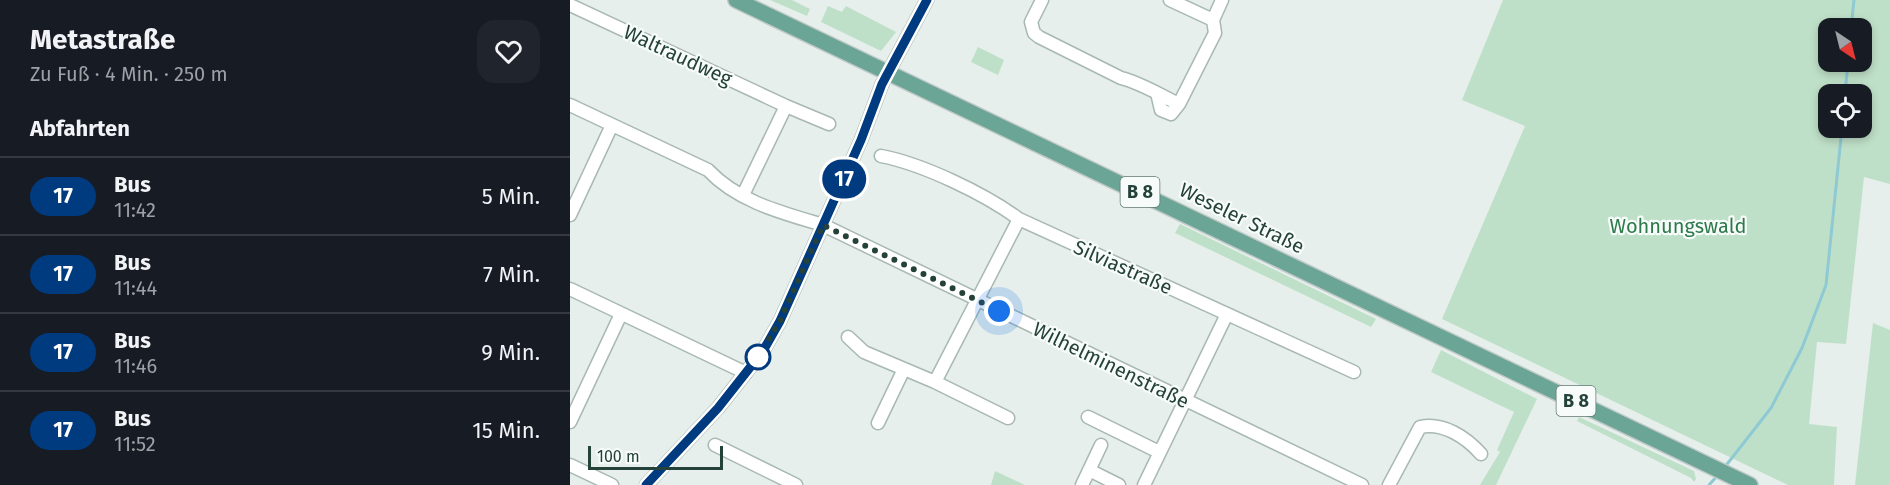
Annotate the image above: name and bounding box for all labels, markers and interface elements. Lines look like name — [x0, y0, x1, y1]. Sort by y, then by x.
north arrow — [1818, 18, 1872, 72]
map controls — [1818, 18, 1872, 138]
street label: Waltraudweg — [620, 19, 737, 91]
button: heart — [477, 20, 540, 83]
text: Metastraße — [30, 23, 175, 56]
text: Zu Fuß · 4 Min. · 250 m — [30, 62, 228, 86]
button: locate — [1818, 84, 1872, 138]
text: Abfahrten — [30, 115, 130, 142]
line badge: 17 — [817, 160, 871, 198]
text: 17 — [834, 166, 854, 192]
text: Bus — [114, 171, 151, 198]
road number: B 8 — [1120, 177, 1160, 207]
street label: Weseler Straße — [1176, 177, 1308, 259]
text: 17 — [53, 183, 73, 209]
text: 5 Min. — [482, 183, 540, 210]
text: 11:42 — [114, 198, 156, 222]
park label: Wohnungswald — [1610, 214, 1746, 238]
street label: Silviastraße — [1070, 235, 1176, 299]
text: Bus — [114, 249, 151, 276]
text: 17 — [53, 261, 73, 287]
text: 7 Min. — [483, 261, 540, 288]
text: 11:44 — [114, 276, 157, 300]
your location — [984, 296, 1014, 326]
street label: Wilhelminenstraße — [1029, 317, 1193, 413]
text: Bus — [114, 327, 151, 354]
text: 17 — [53, 339, 73, 365]
text: 9 Min. — [481, 339, 540, 366]
unlabelled marker — [745, 344, 771, 370]
text: 11:46 — [114, 354, 157, 378]
road number: B 8 — [1556, 386, 1596, 416]
text: Bus — [114, 405, 151, 432]
text: 17 — [53, 417, 73, 443]
text: 15 Min. — [472, 417, 540, 444]
text: 11:52 — [114, 432, 156, 456]
scale bar — [588, 443, 723, 470]
text: 100 m — [597, 447, 640, 466]

